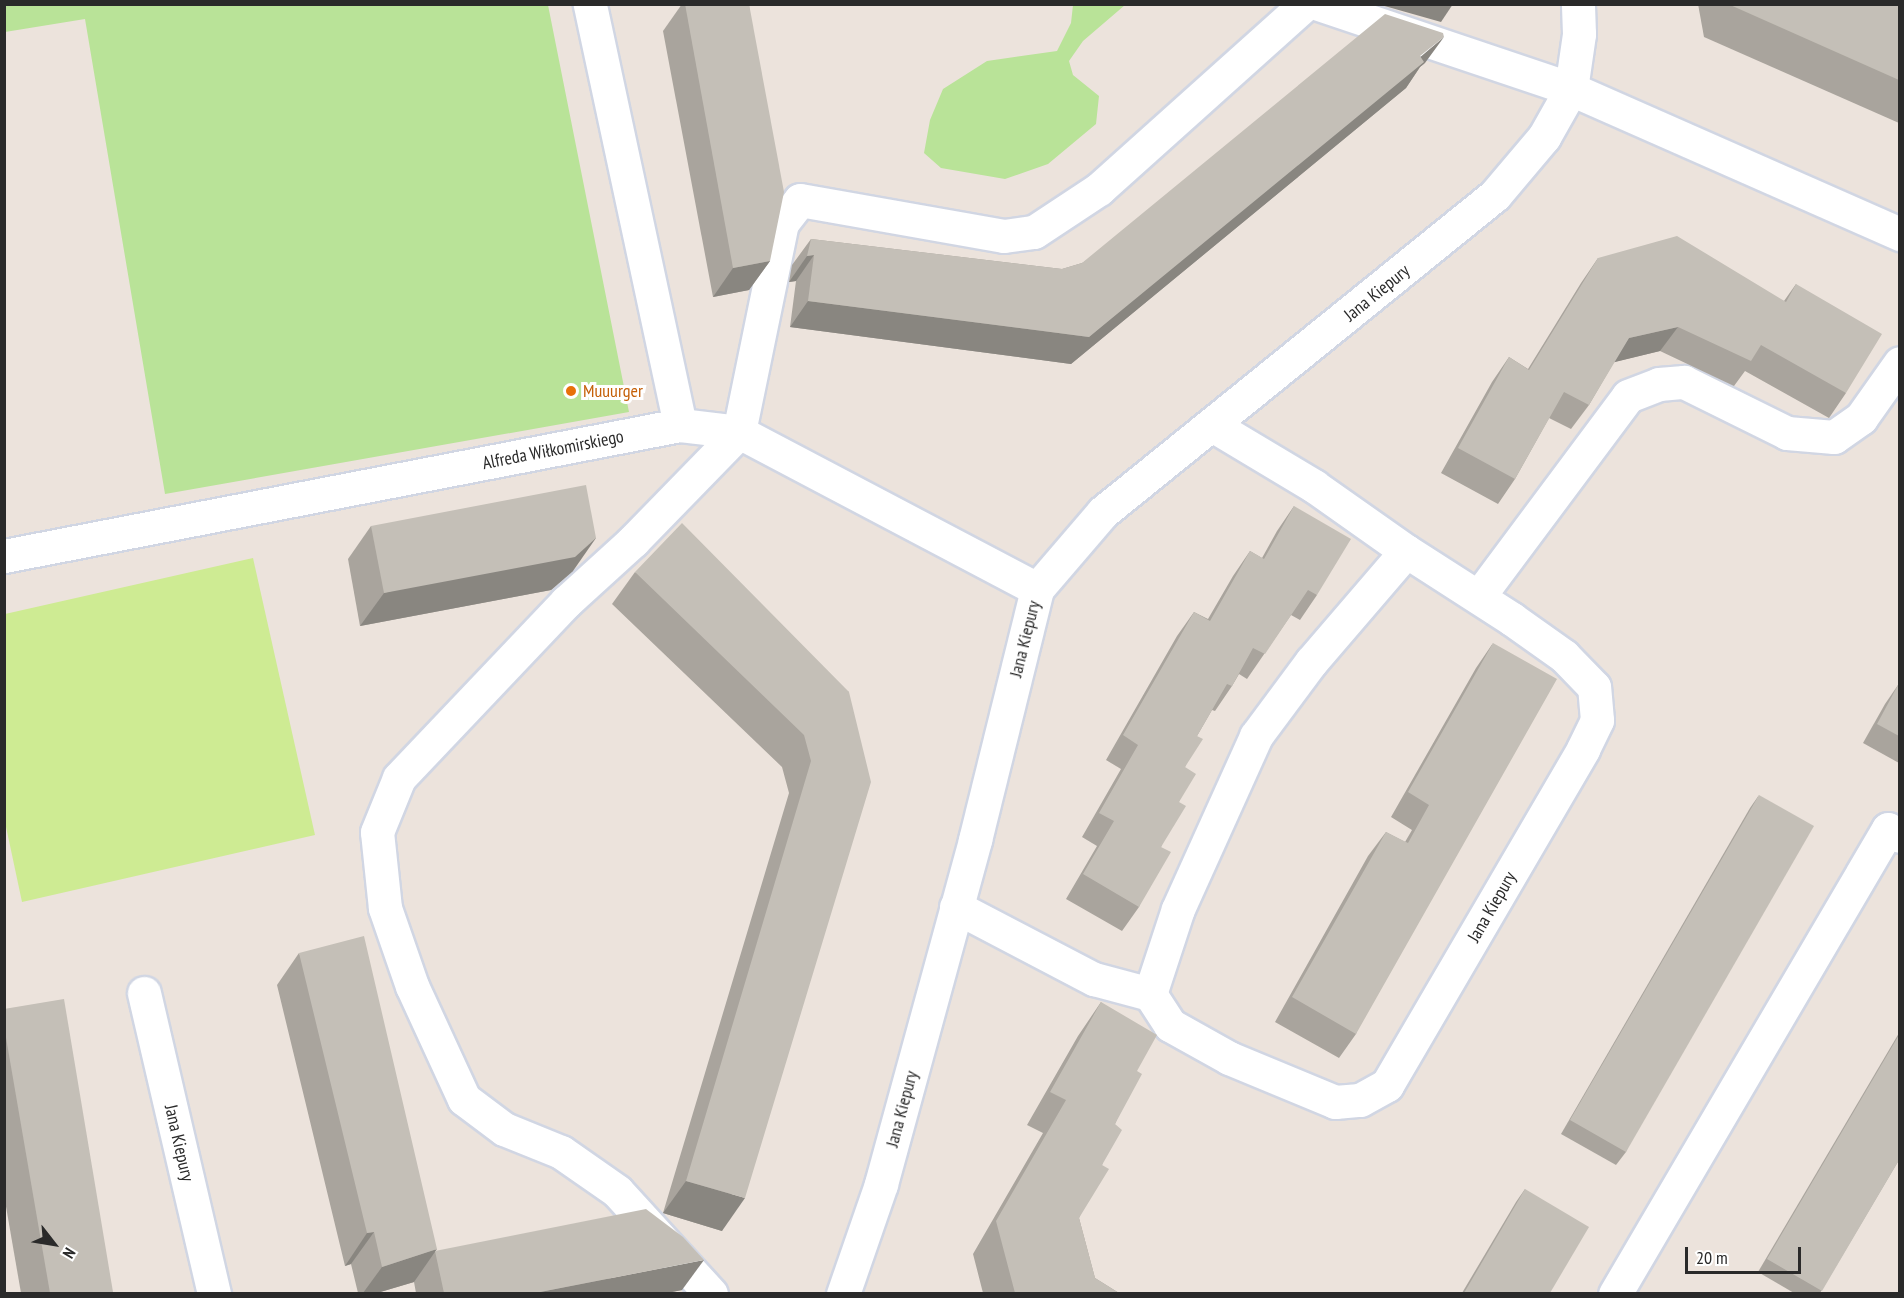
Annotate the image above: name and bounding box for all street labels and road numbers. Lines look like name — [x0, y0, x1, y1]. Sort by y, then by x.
street label: Jana Kiepury — [1340, 260, 1414, 326]
street label: Alfreda Wiłkomirskiego — [480, 426, 626, 474]
street label: Jana Kiepury — [1005, 599, 1045, 679]
street label: Jana Kiepury — [1463, 868, 1521, 946]
street label: Jana Kiepury — [881, 1069, 923, 1149]
street label: Jana Kiepury — [160, 1103, 198, 1183]

